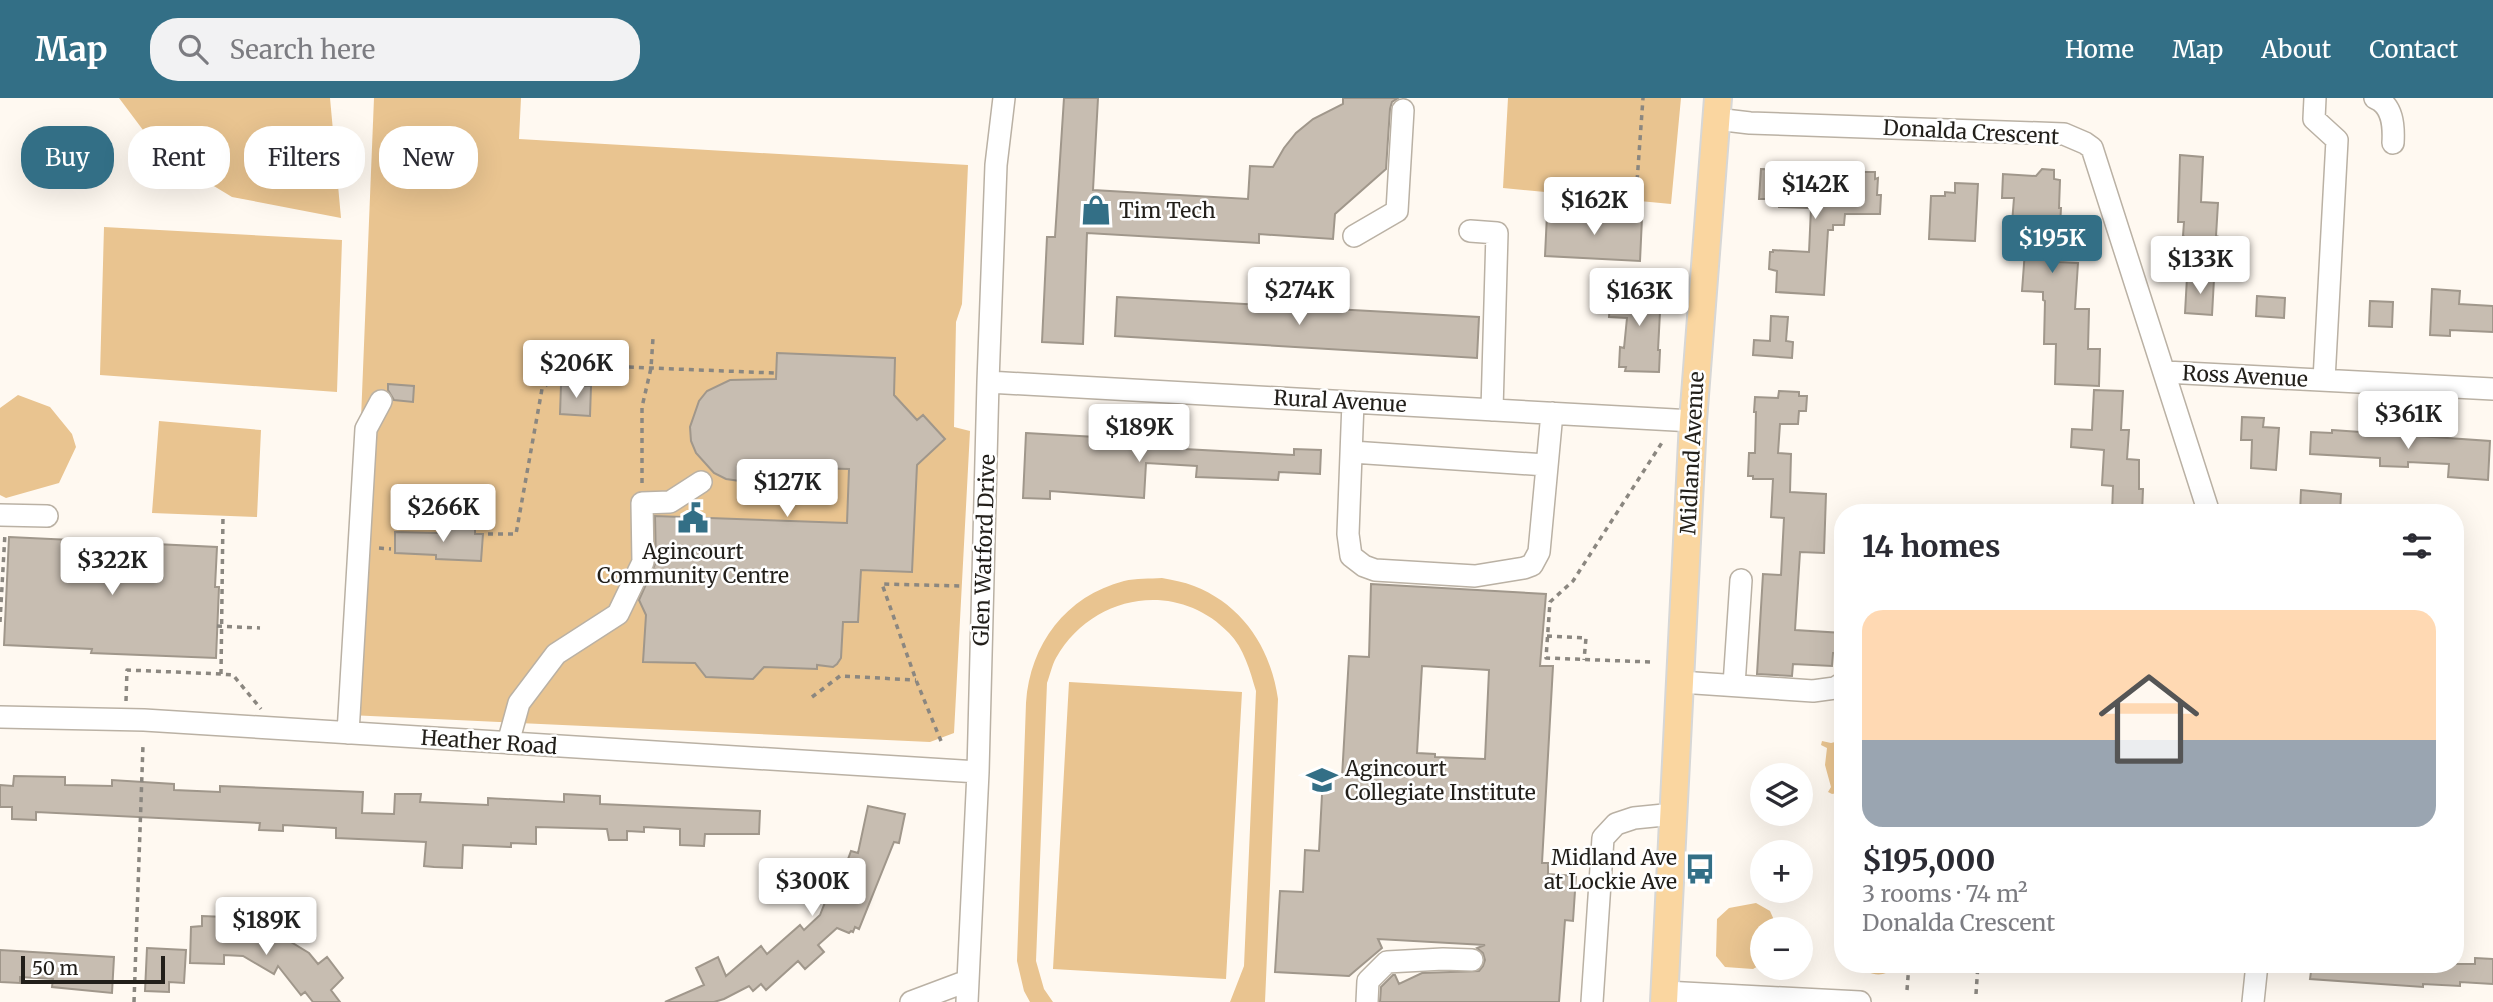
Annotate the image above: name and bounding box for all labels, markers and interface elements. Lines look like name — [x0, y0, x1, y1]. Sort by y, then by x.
search box — [150, 18, 640, 81]
text: Map — [35, 29, 108, 70]
icon: search — [174, 30, 212, 68]
text: Search here — [230, 33, 375, 66]
text: Home — [2065, 34, 2134, 65]
text: Map — [2172, 34, 2223, 65]
text: About — [2261, 34, 2331, 65]
text: Contact — [2369, 34, 2458, 65]
street label: Donalda Crescent — [1882, 114, 2060, 150]
chip: Buy — [21, 126, 114, 189]
chip: Rent — [128, 126, 230, 189]
chip: Filters — [244, 126, 365, 189]
chip: New — [379, 126, 478, 189]
pin: $142K — [1766, 162, 1864, 221]
text: $142K — [1781, 169, 1849, 198]
pin: $162K — [1545, 178, 1643, 237]
text: $162K — [1560, 185, 1628, 214]
shop icon: Tim Tech — [1079, 193, 1113, 227]
place label: Tim Tech — [1119, 197, 1216, 224]
pin: $195K — [2003, 216, 2101, 275]
text: $195K — [2018, 223, 2086, 252]
pin: $133K — [2151, 236, 2249, 296]
text: $133K — [2167, 244, 2233, 273]
pin: $274K — [1250, 268, 1348, 327]
pin: $163K — [1590, 268, 1688, 328]
text: $274K — [1264, 275, 1334, 304]
text: $163K — [1606, 276, 1672, 305]
pin: $206K — [527, 341, 625, 400]
text: $206K — [539, 348, 613, 377]
street label: Ross Avenue — [2181, 359, 2309, 393]
street label: Midland Avenue — [1674, 371, 1710, 535]
street label: Rural Avenue — [1273, 384, 1407, 418]
pin: $361K — [2359, 392, 2457, 451]
text: $361K — [2374, 399, 2442, 428]
pin: $189K — [1090, 404, 1188, 464]
text: $189K — [1105, 412, 1173, 441]
street label: Glen Watford Drive — [967, 454, 1001, 646]
pin: $127K — [738, 460, 836, 519]
text: $127K — [753, 467, 821, 496]
pin: $266K — [394, 484, 492, 544]
text: $266K — [407, 492, 479, 521]
public building icon: Agincourt Community Centre — [676, 501, 710, 535]
text: 14 homes — [1862, 527, 2000, 565]
icon: filters — [2398, 527, 2436, 565]
pin: $322K — [63, 538, 161, 597]
place label: Agincourt Community Centre — [597, 538, 789, 589]
text: $322K — [77, 545, 147, 574]
icon: home — [2086, 656, 2212, 782]
street label: Heather Road — [420, 724, 559, 760]
place label: Agincourt Collegiate Institute — [1344, 755, 1536, 806]
school or university icon: Agincourt Collegiate Institute — [1305, 763, 1339, 797]
map controls — [1750, 763, 1813, 980]
button: layers — [1750, 763, 1813, 826]
button: + — [1750, 840, 1813, 903]
text: $195,000 — [1862, 841, 1995, 879]
place label: Midland Ave at Lockie Ave — [1544, 844, 1677, 895]
bus stop icon: Midland Ave at Lockie Ave — [1683, 852, 1717, 886]
pin: $300K — [763, 858, 861, 918]
text: $300K — [775, 866, 849, 895]
text: 3 rooms · 74 m² — [1862, 879, 2028, 908]
pin: $189K — [217, 898, 315, 957]
text: $189K — [232, 905, 300, 934]
text: Donalda Crescent — [1862, 908, 2055, 937]
button: − — [1750, 917, 1813, 980]
scale bar — [21, 953, 164, 985]
text: 50 m — [32, 956, 78, 980]

